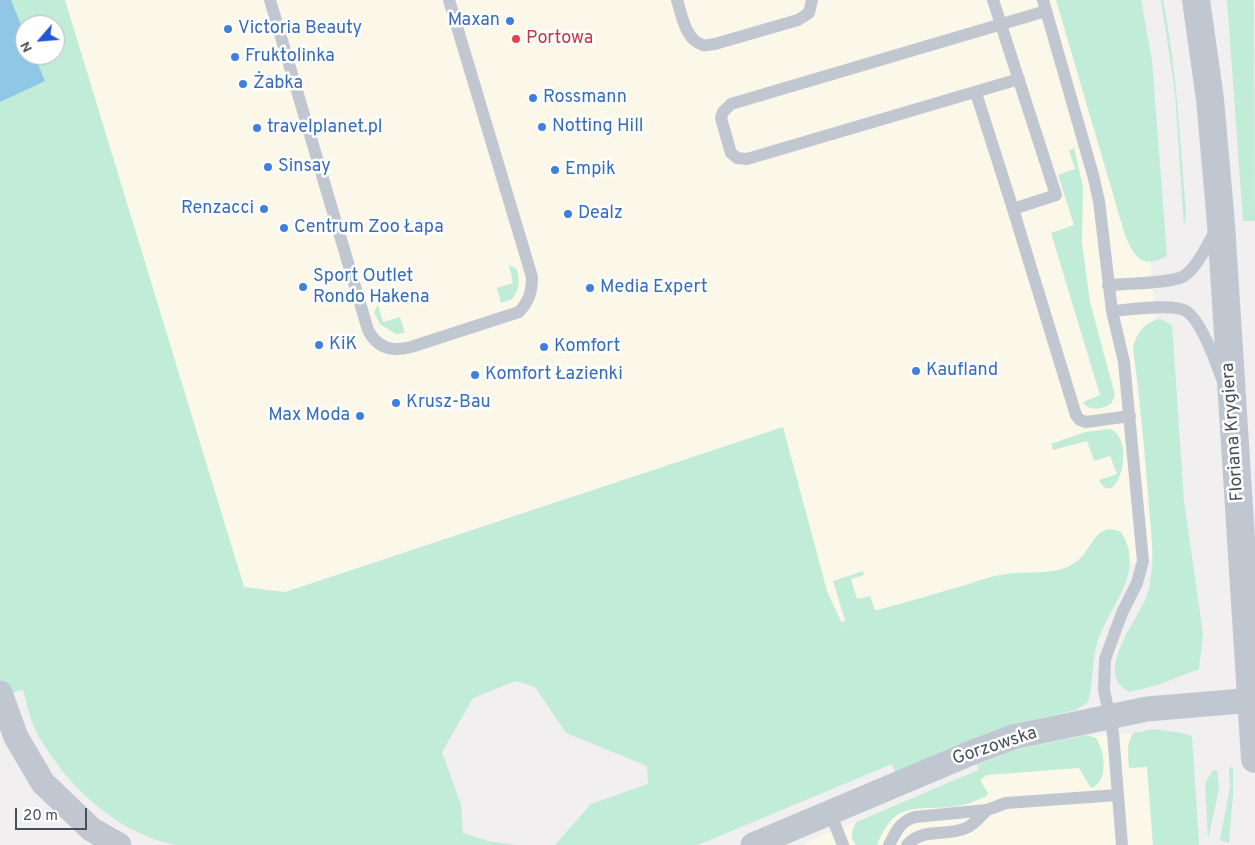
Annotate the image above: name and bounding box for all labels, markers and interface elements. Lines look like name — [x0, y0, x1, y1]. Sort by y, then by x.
place label: Maxan — [448, 10, 500, 32]
north arrow — [15, 15, 65, 65]
marker: Maxan — [504, 15, 516, 27]
place label: Victoria Beauty — [238, 18, 362, 40]
marker: Victoria Beauty — [222, 23, 234, 35]
place label: Portowa — [526, 28, 593, 50]
marker: Portowa — [510, 33, 522, 45]
text: N — [17, 38, 37, 55]
place label: Fruktolinka — [245, 46, 335, 68]
marker: Fruktolinka — [229, 51, 241, 63]
place label: Żabka — [253, 73, 303, 95]
marker: Żabka — [237, 78, 249, 90]
place label: Rossmann — [543, 87, 627, 109]
marker: Rossmann — [527, 92, 539, 104]
place label: Notting Hill — [552, 116, 644, 138]
place label: travelplanet.pl — [267, 117, 383, 139]
marker: Notting Hill — [536, 121, 548, 133]
marker: travelplanet.pl — [251, 122, 263, 134]
place label: Sinsay — [278, 156, 331, 178]
place label: Empik — [565, 159, 615, 181]
marker: Sinsay — [262, 161, 274, 173]
marker: Empik — [549, 164, 561, 176]
place label: Renzacci — [181, 198, 254, 220]
marker: Renzacci — [258, 203, 270, 215]
place label: Dealz — [578, 203, 623, 225]
marker: Dealz — [562, 208, 574, 220]
place label: Centrum Zoo Łapa — [294, 217, 444, 239]
marker: Centrum Zoo Łapa — [278, 222, 290, 234]
place label: Sport Outlet Rondo Hakena — [313, 266, 429, 308]
place label: Media Expert — [600, 277, 708, 299]
marker: Sport Outlet Rondo Hakena — [297, 281, 309, 293]
marker: Media Expert — [584, 282, 596, 294]
place label: KiK — [329, 334, 357, 356]
place label: Komfort — [554, 336, 620, 358]
marker: KiK — [313, 339, 325, 351]
marker: Komfort — [538, 341, 550, 353]
place label: Kaufland — [926, 360, 998, 382]
street label: Floriana Krygiera — [1218, 362, 1250, 502]
place label: Komfort Łazienki — [485, 364, 623, 386]
marker: Kaufland — [910, 365, 922, 377]
marker: Komfort Łazienki — [469, 369, 481, 381]
place label: Krusz-Bau — [406, 392, 491, 414]
marker: Krusz-Bau — [390, 397, 402, 409]
place label: Max Moda — [268, 405, 350, 427]
marker: Max Moda — [354, 410, 366, 422]
street label: Gorzowska — [950, 723, 1040, 771]
scale bar — [18, 798, 90, 830]
text: 20 m — [23, 807, 58, 826]

